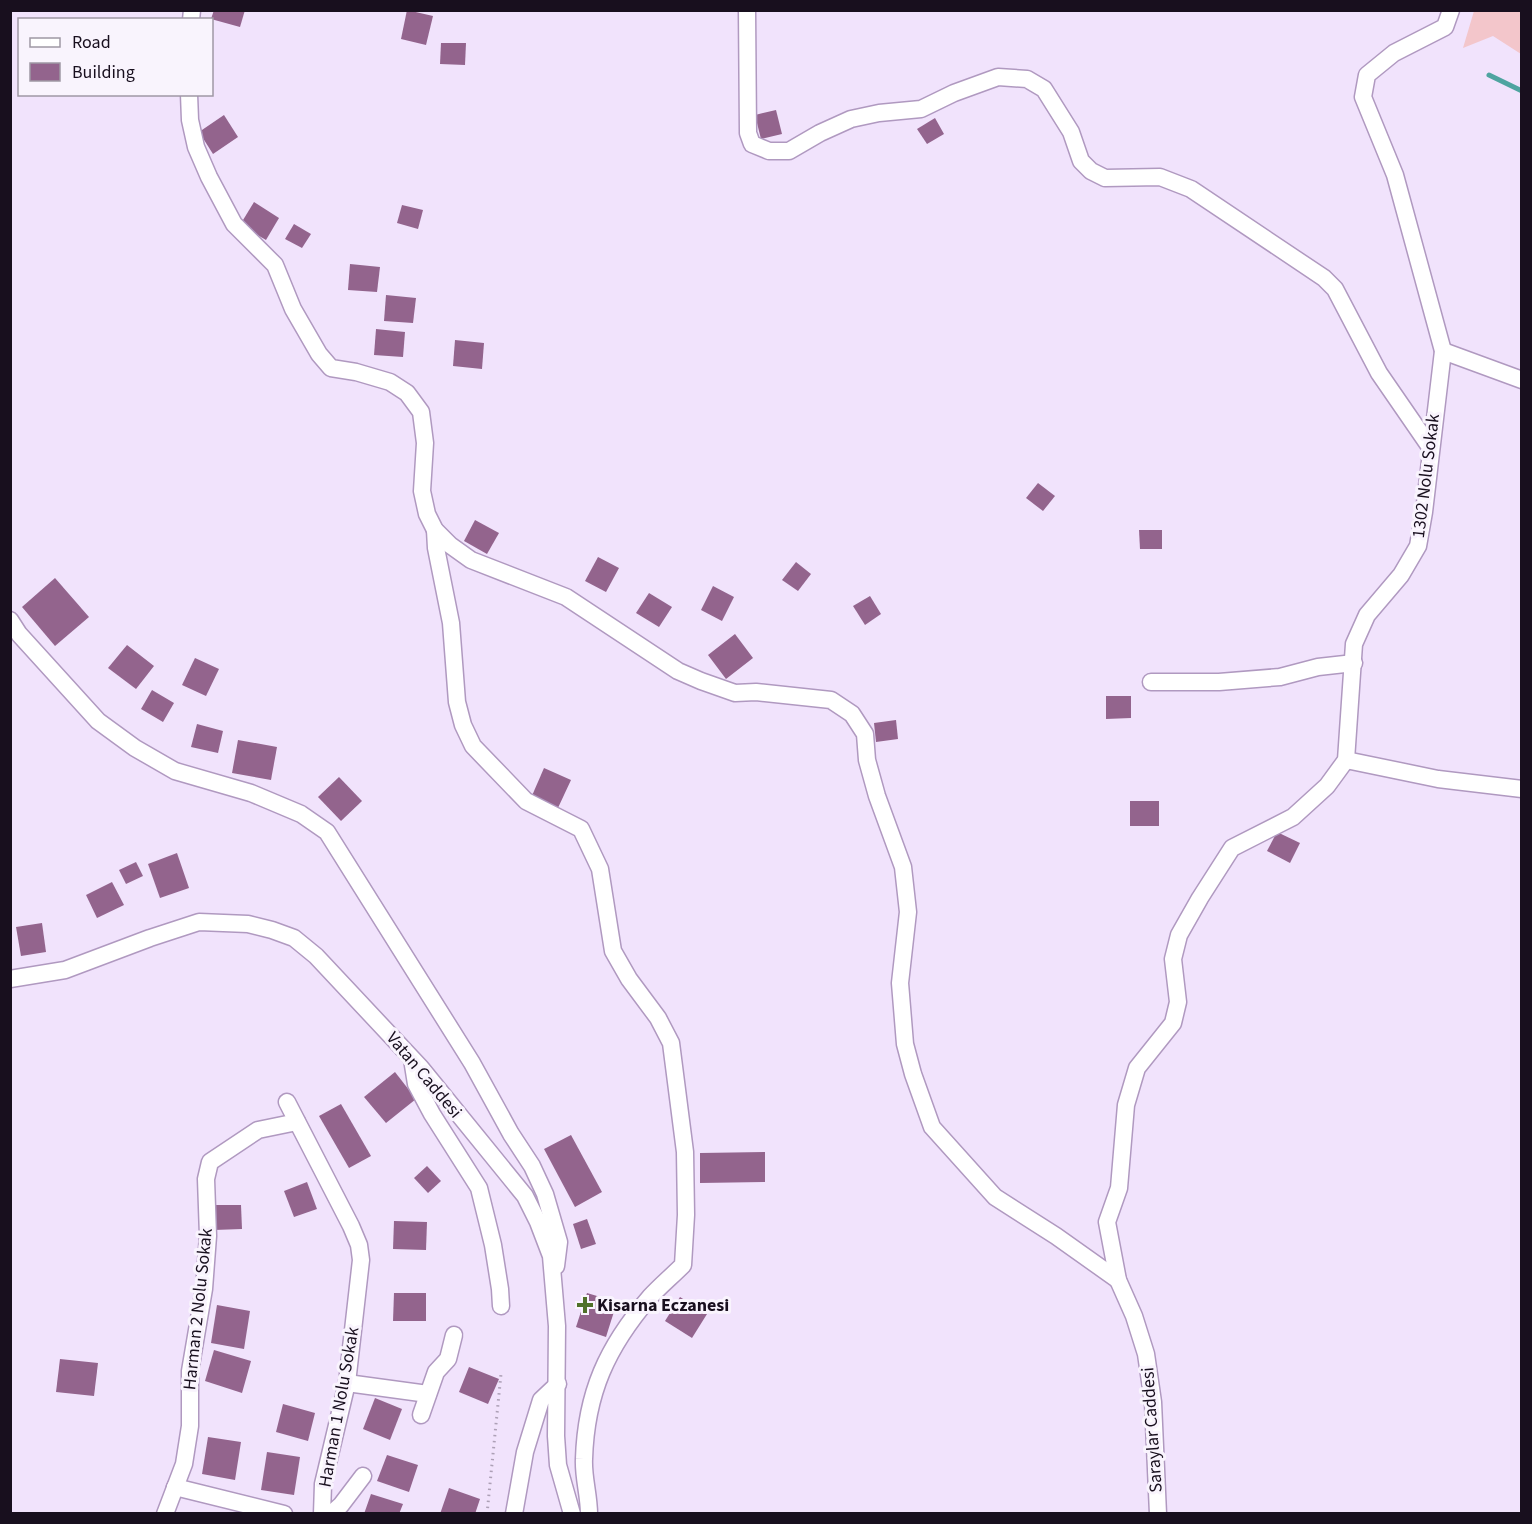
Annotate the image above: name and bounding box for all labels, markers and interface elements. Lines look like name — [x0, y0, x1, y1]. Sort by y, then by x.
legend — [18, 18, 213, 96]
text: Road — [72, 30, 111, 55]
text: Building — [72, 60, 135, 85]
street label: 1302 Nolu Sokak — [1406, 412, 1446, 539]
street label: Vatan Caddesi — [380, 1026, 468, 1124]
street label: Harman 2 Nolu Sokak — [177, 1227, 219, 1391]
place label: Kisarna Eczanesi — [597, 1293, 729, 1318]
marker: Kisarna Eczanesi — [578, 1298, 592, 1312]
street label: Harman 1 Nolu Sokak — [313, 1325, 365, 1489]
street label: Saraylar Caddesi — [1135, 1366, 1169, 1494]

